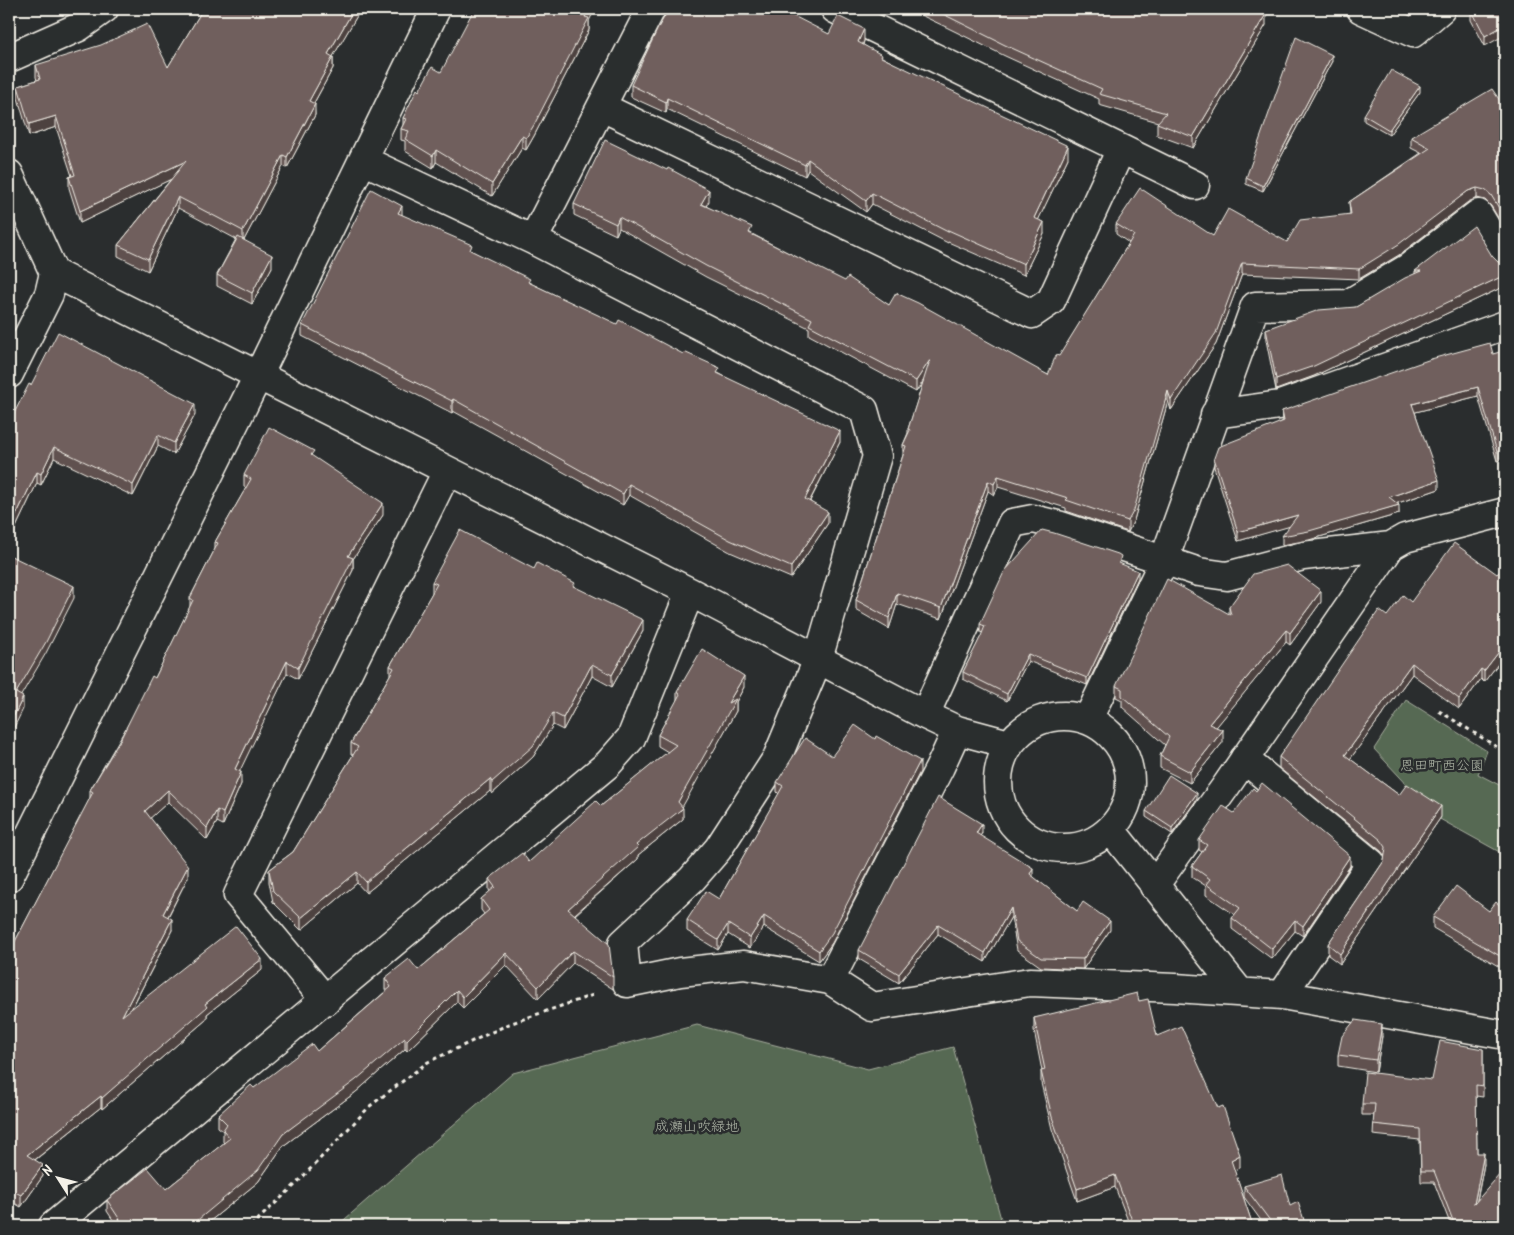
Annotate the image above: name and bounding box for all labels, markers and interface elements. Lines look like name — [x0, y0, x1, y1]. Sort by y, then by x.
park label: 恩田町西公園 — [1400, 755, 1484, 777]
park label: 成瀬山吹緑地 — [655, 1116, 739, 1138]
north arrow — [32, 1152, 82, 1202]
text: N — [37, 1161, 60, 1181]

